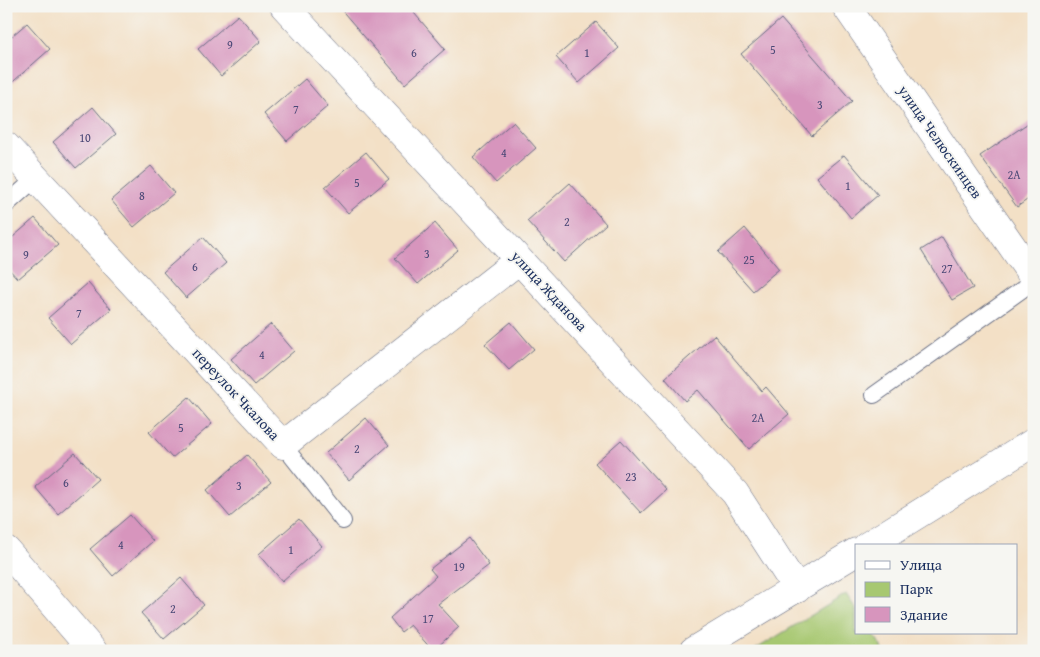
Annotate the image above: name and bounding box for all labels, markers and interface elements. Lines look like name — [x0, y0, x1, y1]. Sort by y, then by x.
house number: 9 — [227, 36, 233, 53]
house number: 5 — [770, 41, 776, 58]
house number: 6 — [411, 44, 417, 61]
house number: 1 — [584, 44, 590, 61]
street label: улица Челюскинцев — [893, 80, 987, 203]
house number: 3 — [817, 96, 823, 113]
house number: 7 — [293, 101, 299, 118]
house number: 10 — [79, 129, 91, 146]
house number: 4 — [501, 144, 507, 161]
house number: 2А — [1007, 166, 1021, 183]
house number: 5 — [354, 174, 360, 191]
house number: 1 — [845, 177, 851, 194]
house number: 8 — [139, 187, 145, 204]
house number: 2 — [564, 213, 570, 230]
house number: 3 — [424, 245, 430, 262]
street label: улица Жданова — [506, 245, 593, 336]
house number: 9 — [23, 246, 29, 263]
house number: 25 — [743, 251, 755, 268]
house number: 6 — [192, 258, 198, 275]
house number: 27 — [941, 260, 953, 277]
house number: 7 — [76, 305, 82, 322]
street label: переулок Чкалова — [188, 343, 285, 445]
house number: 4 — [259, 346, 265, 363]
house number: 2А — [751, 409, 765, 426]
house number: 5 — [178, 419, 184, 436]
house number: 2 — [354, 440, 360, 457]
house number: 23 — [625, 468, 637, 485]
house number: 6 — [63, 474, 69, 491]
house number: 3 — [236, 477, 242, 494]
house number: 4 — [118, 536, 124, 553]
house number: 1 — [288, 541, 294, 558]
legend — [855, 544, 1018, 634]
text: Улица — [900, 554, 943, 575]
house number: 19 — [453, 558, 465, 575]
text: Парк — [900, 578, 933, 599]
house number: 2 — [170, 600, 176, 617]
text: Здание — [900, 604, 948, 625]
house number: 17 — [422, 610, 434, 627]

